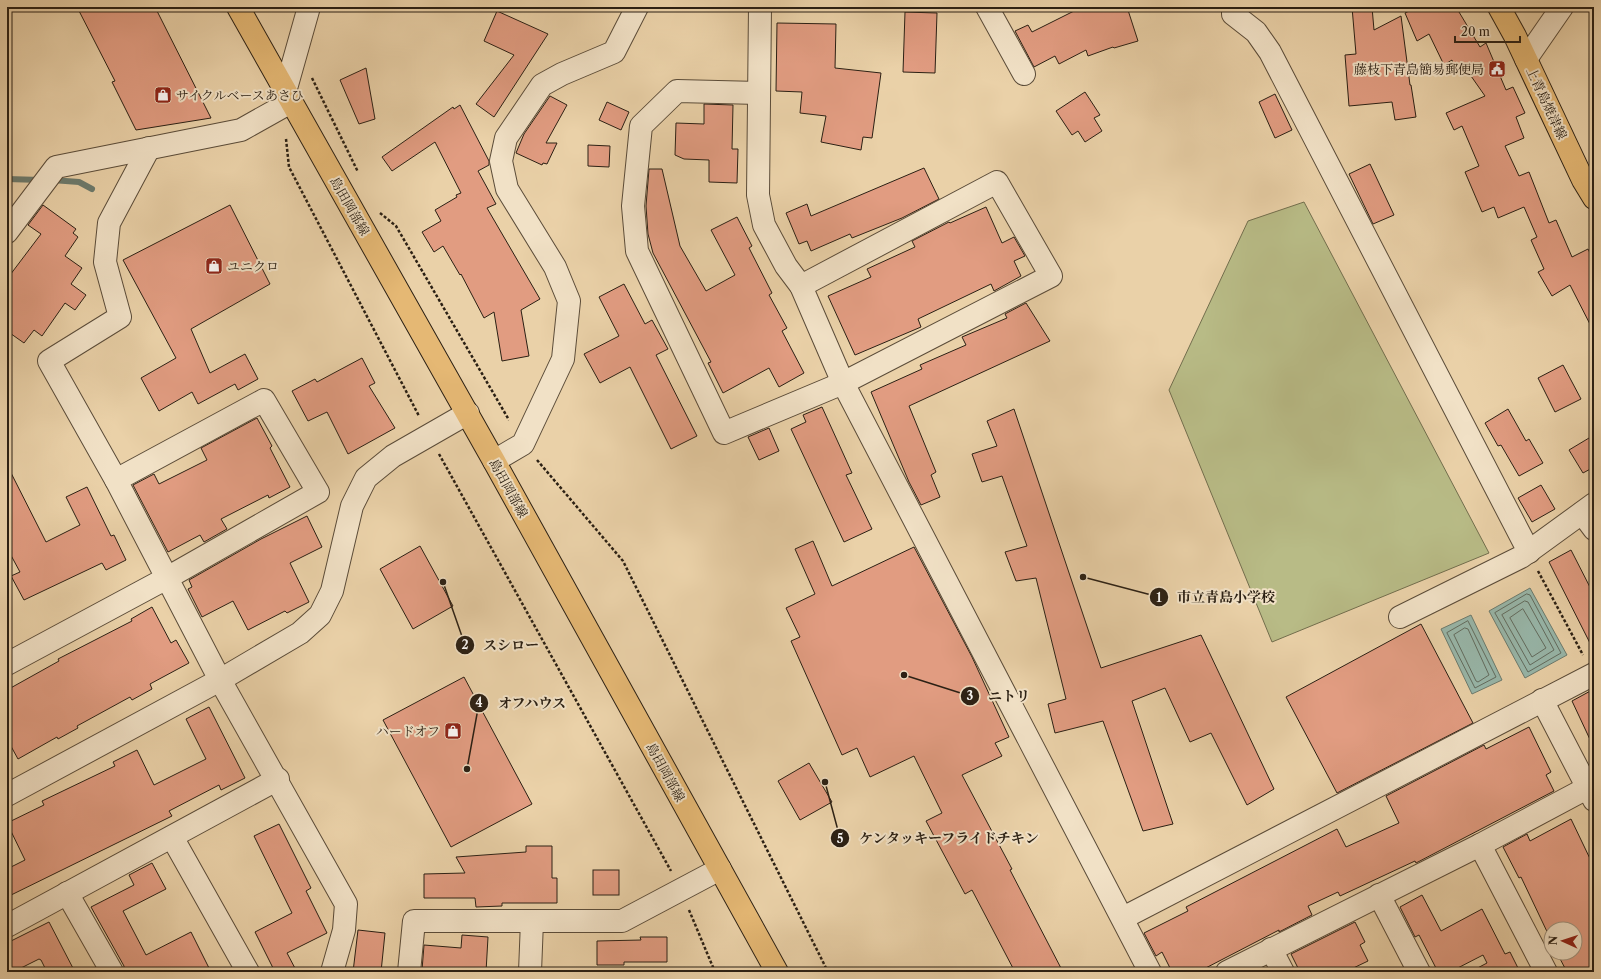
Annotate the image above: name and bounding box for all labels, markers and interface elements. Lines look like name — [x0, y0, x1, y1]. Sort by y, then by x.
scale bar — [1455, 18, 1520, 44]
text: 20 m — [1461, 24, 1490, 39]
public building icon: 藤枝下青島簡易郵便局 — [1487, 59, 1507, 79]
place label: 藤枝下青島簡易郵便局 — [1354, 61, 1484, 77]
street label: 上青島焼津線 — [1523, 64, 1571, 142]
shop icon: サイクルベースあさひ — [153, 85, 173, 105]
place label: サイクルベースあさひ — [176, 87, 304, 103]
street label: 島田岡部線 — [327, 174, 373, 238]
shop icon: ユニクロ — [204, 256, 224, 276]
place label: ユニクロ — [227, 258, 279, 274]
street label: 島田岡部線 — [486, 456, 532, 520]
callout: 市立青島小学校 — [1149, 584, 1283, 610]
text: 市立青島小学校 — [1177, 588, 1275, 606]
text: 1 — [1156, 590, 1162, 605]
callout: スシロー — [455, 632, 547, 658]
text: スシロー — [483, 636, 539, 654]
text: 2 — [461, 637, 469, 652]
callout: ニトリ — [960, 683, 1038, 709]
text: ニトリ — [988, 687, 1030, 705]
text: 3 — [967, 688, 974, 703]
callout: オフハウス — [469, 690, 575, 716]
text: オフハウス — [498, 694, 566, 712]
text: 4 — [475, 695, 483, 710]
shop icon: ハードオフ — [443, 721, 463, 741]
place label: ハードオフ — [376, 723, 440, 739]
street label: 島田岡部線 — [643, 740, 689, 804]
callout: ケンタッキーフライドチキン — [830, 825, 1048, 851]
text: ケンタッキーフライドチキン — [859, 829, 1039, 847]
text: 5 — [837, 831, 844, 846]
north arrow — [1543, 921, 1583, 961]
text: N — [1546, 935, 1560, 946]

